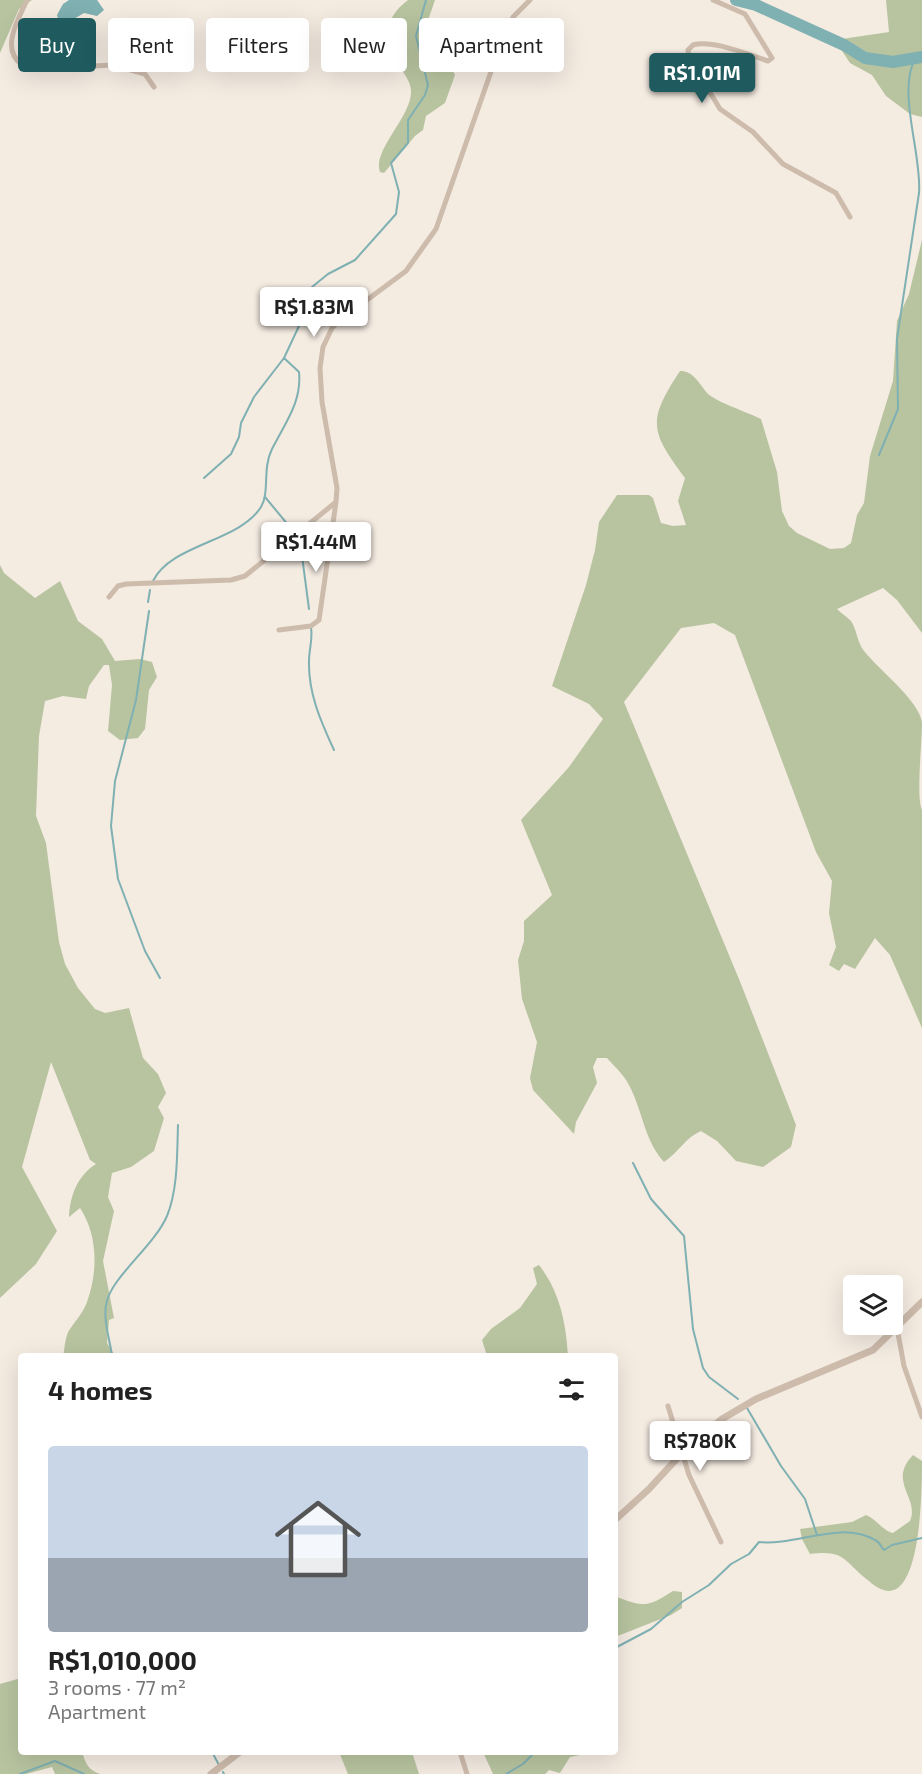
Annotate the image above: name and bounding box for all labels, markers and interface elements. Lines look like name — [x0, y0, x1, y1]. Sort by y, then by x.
chip: Buy — [18, 18, 96, 72]
chip: Rent — [108, 18, 194, 72]
chip: Filters — [206, 18, 309, 72]
chip: New — [321, 18, 407, 72]
chip: Apartment — [419, 18, 564, 72]
pin: R$1.01M — [647, 53, 757, 104]
text: R$1.01M — [663, 60, 741, 84]
pin: R$1.83M — [259, 287, 369, 338]
text: R$1.83M — [274, 294, 354, 318]
pin: R$1.44M — [261, 522, 371, 573]
text: R$1.44M — [275, 529, 357, 553]
map controls — [843, 1275, 903, 1335]
button: layers — [843, 1275, 903, 1335]
icon: filters — [555, 1373, 588, 1406]
text: 4 homes — [48, 1374, 153, 1405]
pin: R$780K — [651, 1421, 749, 1472]
text: R$780K — [664, 1428, 736, 1452]
icon: home — [264, 1485, 372, 1593]
text: R$1,010,000 — [48, 1644, 197, 1675]
text: 3 rooms · 77 m² — [48, 1675, 186, 1699]
text: Apartment — [48, 1699, 146, 1723]

